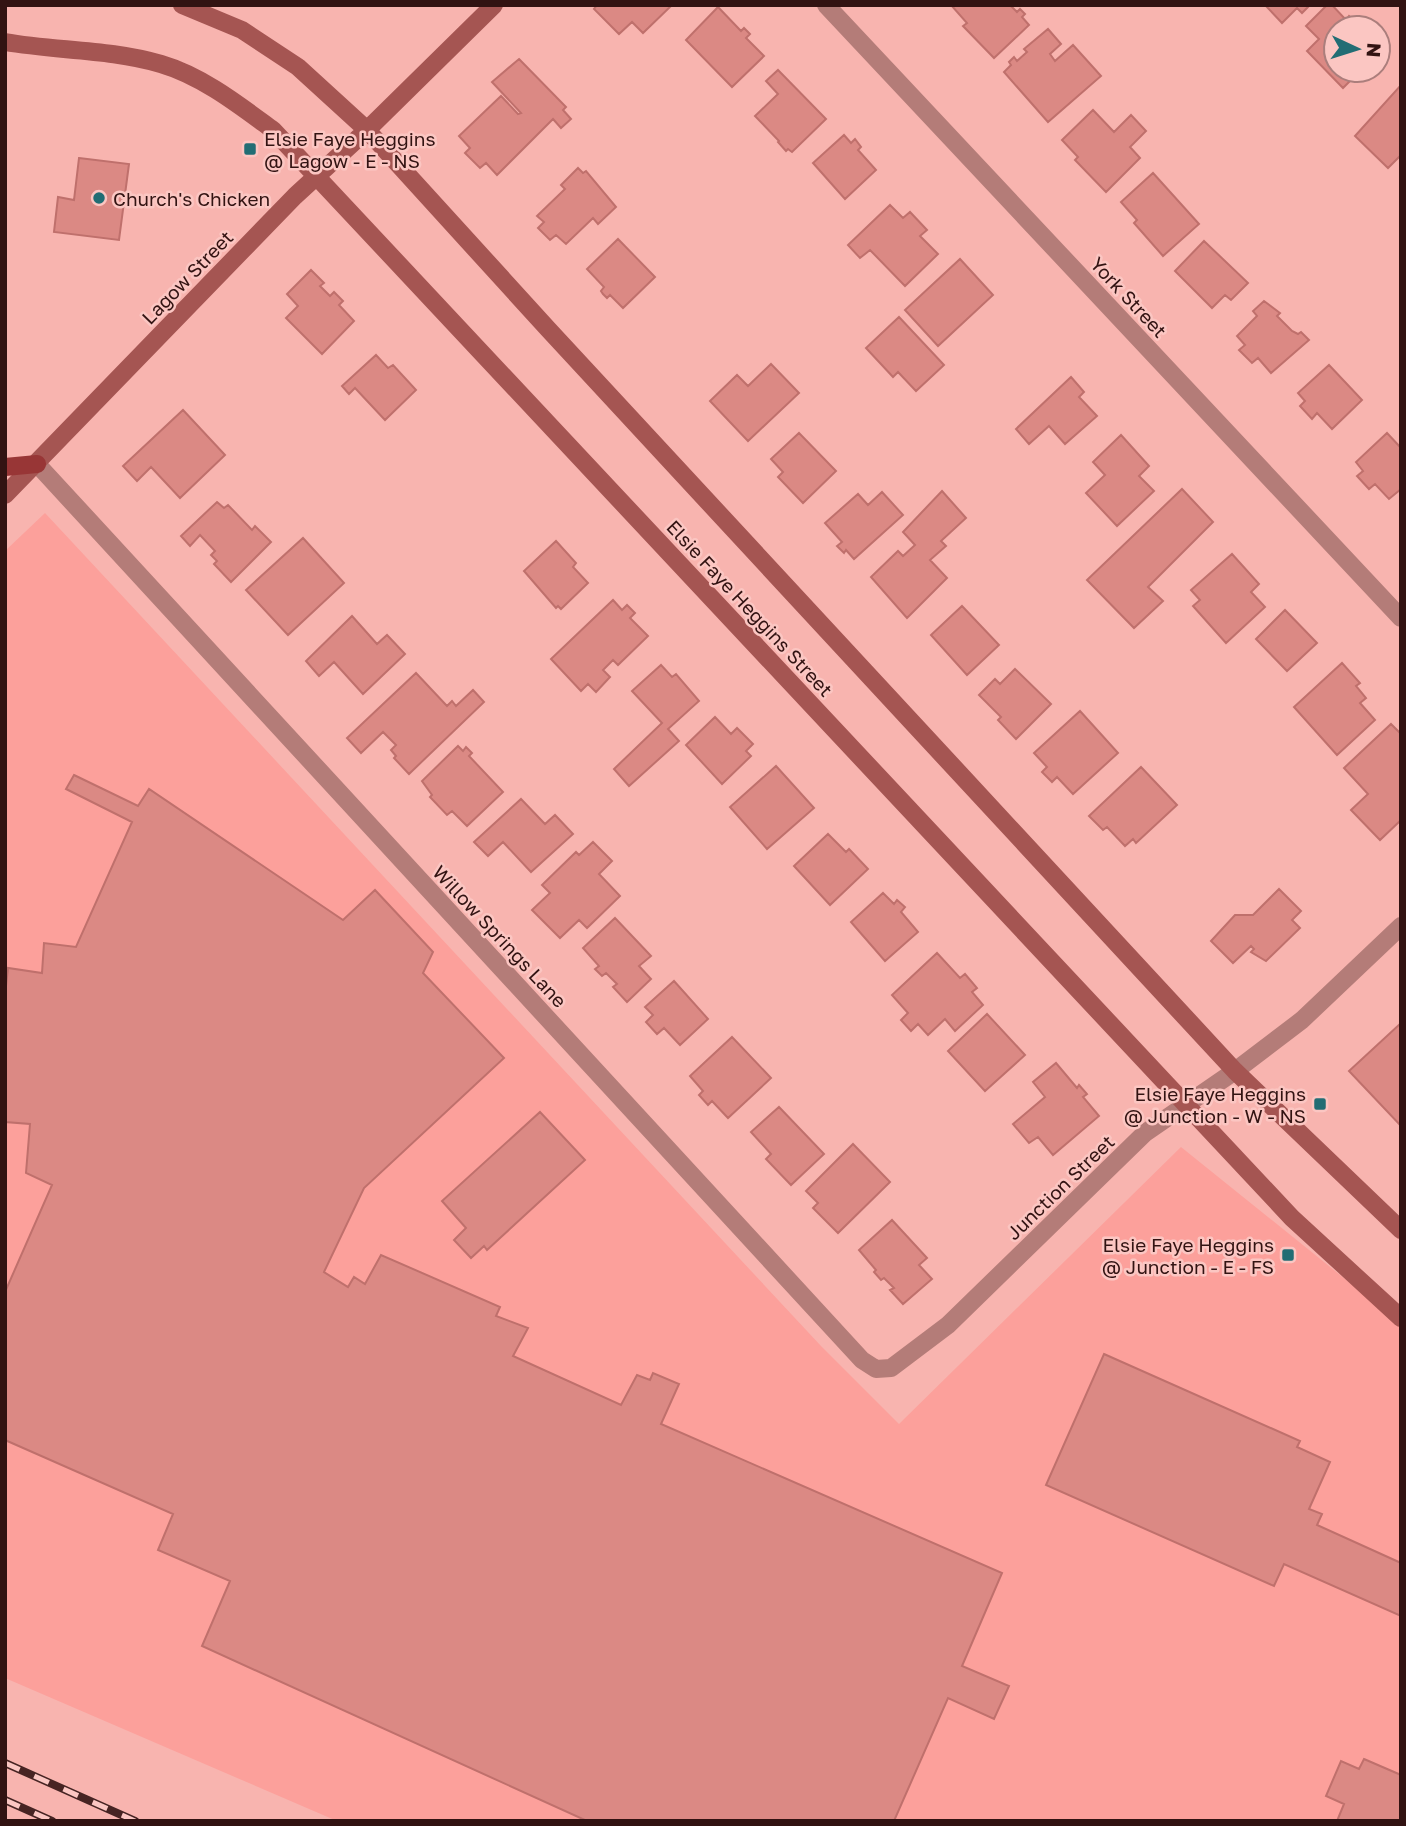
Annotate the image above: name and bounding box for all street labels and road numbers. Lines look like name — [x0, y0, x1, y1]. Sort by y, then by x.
street label: Lagow Street — [137, 225, 237, 329]
street label: York Street — [1086, 252, 1172, 342]
street label: Elsie Faye Heggins Street — [662, 515, 838, 701]
street label: Willow Springs Lane — [428, 860, 572, 1012]
street label: Junction Street — [1001, 1130, 1119, 1244]

